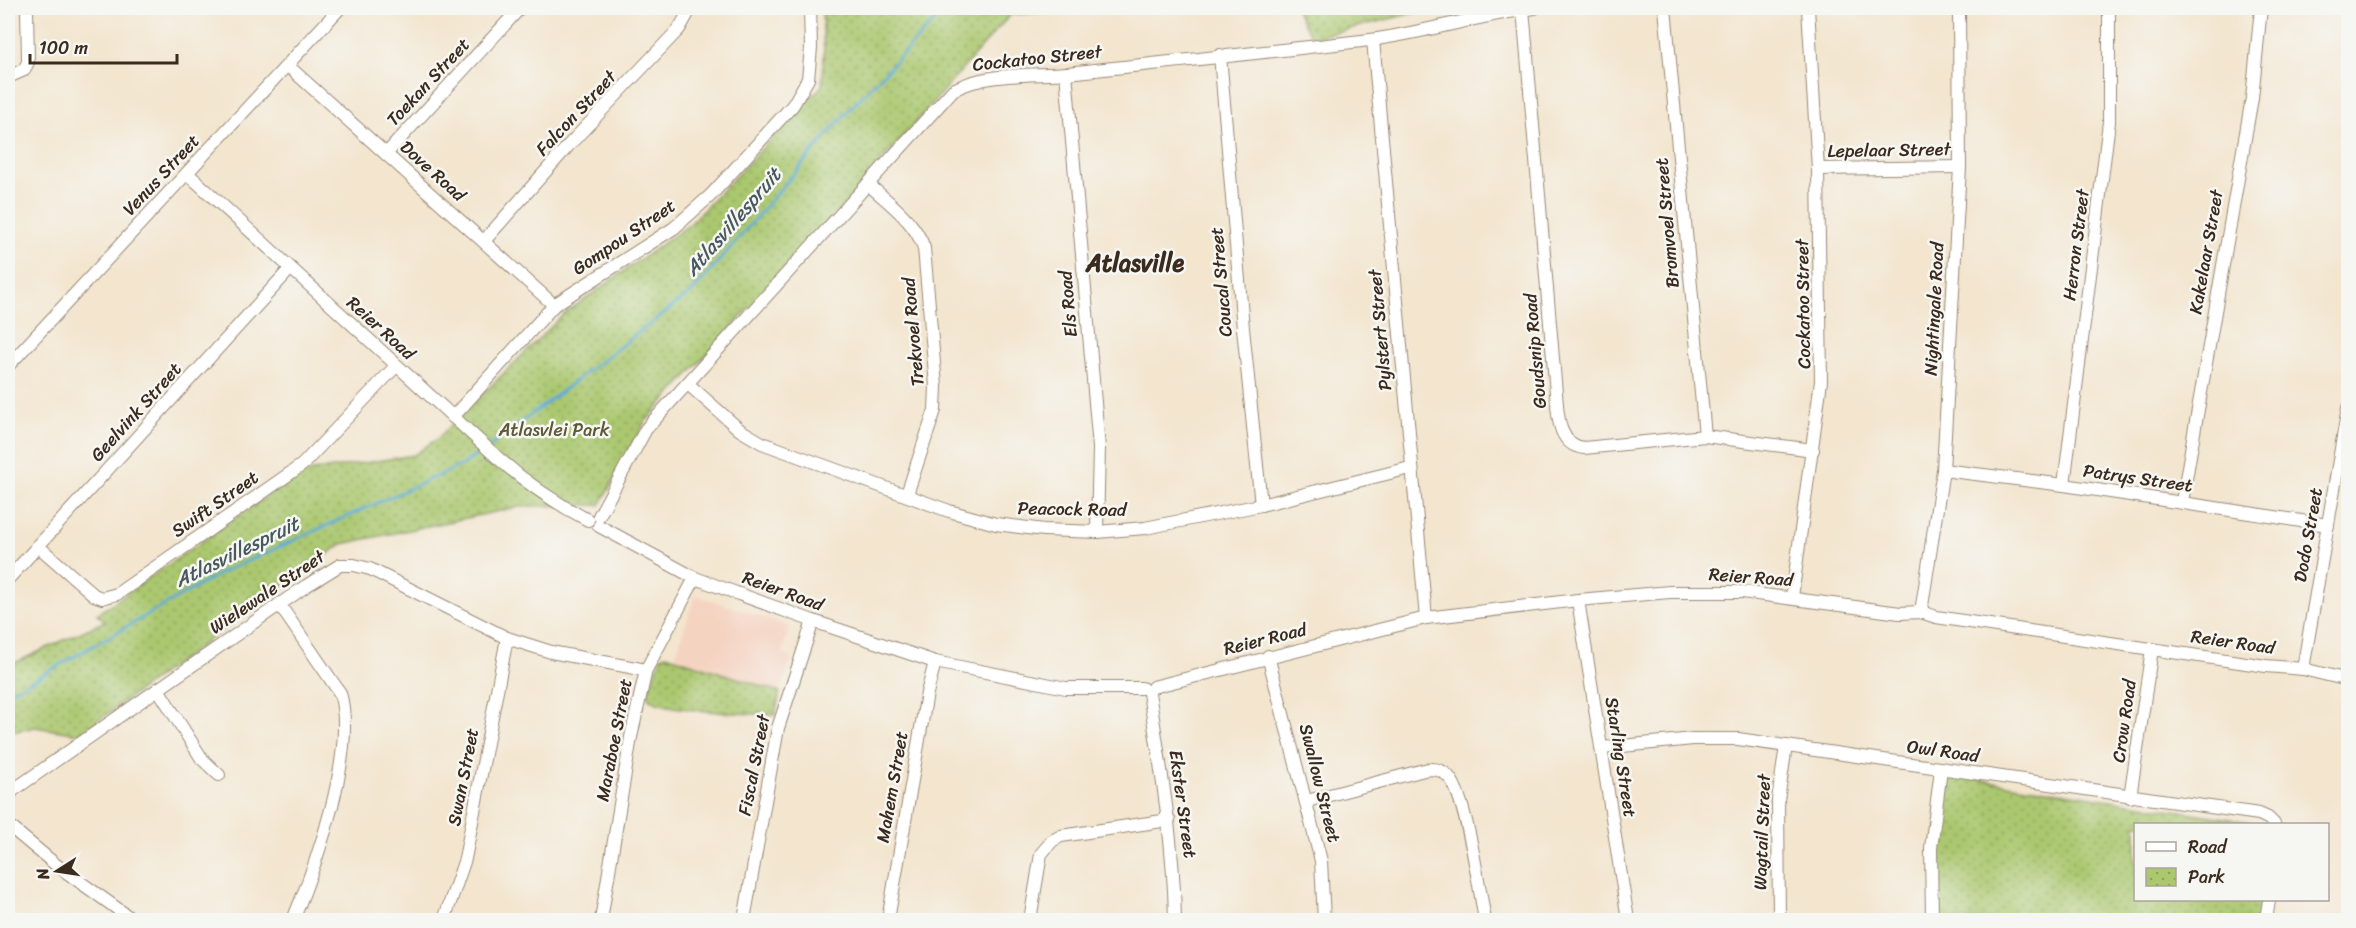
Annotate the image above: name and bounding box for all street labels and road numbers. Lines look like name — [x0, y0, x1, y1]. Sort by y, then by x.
street label: Toekan Street — [378, 30, 478, 134]
street label: Cockatoo Street — [971, 35, 1104, 81]
street label: Falcon Street — [527, 62, 625, 164]
street label: Venus Street — [114, 126, 208, 223]
street label: Dove Road — [392, 132, 475, 211]
street label: Lepelaar Street — [1827, 133, 1952, 167]
street label: Bromvoel Street — [1645, 156, 1689, 289]
street label: Herron Street — [2053, 187, 2099, 303]
street label: Kakelaar Street — [2179, 187, 2233, 317]
street label: Gompou Street — [566, 190, 683, 284]
street label: Coucal Street — [1200, 226, 1242, 338]
street label: Cockatoo Street — [1786, 238, 1820, 369]
street label: Nightingale Road — [1915, 240, 1954, 377]
street label: Pylstert Street — [1359, 267, 1401, 392]
street label: Els Road — [1049, 268, 1087, 339]
street label: Trekvoel Road — [892, 275, 934, 388]
street label: Reier Road — [339, 288, 424, 369]
street label: Goudsnip Road — [1514, 291, 1556, 410]
street label: Geelvink Street — [82, 355, 190, 469]
street label: Patrys Street — [2081, 454, 2195, 502]
street label: Swift Street — [164, 462, 266, 546]
street label: Dodo Street — [2284, 485, 2332, 585]
street label: Peacock Road — [1017, 492, 1128, 526]
street label: Wielewale Street — [202, 541, 332, 643]
street label: Reier Road — [1708, 558, 1796, 596]
street label: Reier Road — [738, 562, 830, 621]
street label: Reier Road — [1220, 613, 1311, 665]
street label: Reier Road — [2189, 620, 2279, 664]
street label: Maraboe Street — [586, 676, 642, 804]
street label: Crow Road — [2102, 676, 2146, 765]
street label: Starling Street — [1596, 695, 1646, 820]
street label: Fiscal Street — [729, 711, 780, 818]
street label: Swallow Street — [1290, 720, 1350, 846]
street label: Swan Street — [438, 725, 488, 829]
street label: Mahem Street — [866, 729, 918, 845]
street label: Owl Road — [1905, 730, 1983, 772]
street label: Ekster Street — [1160, 748, 1206, 860]
street label: Wagtail Street — [1744, 773, 1780, 891]

